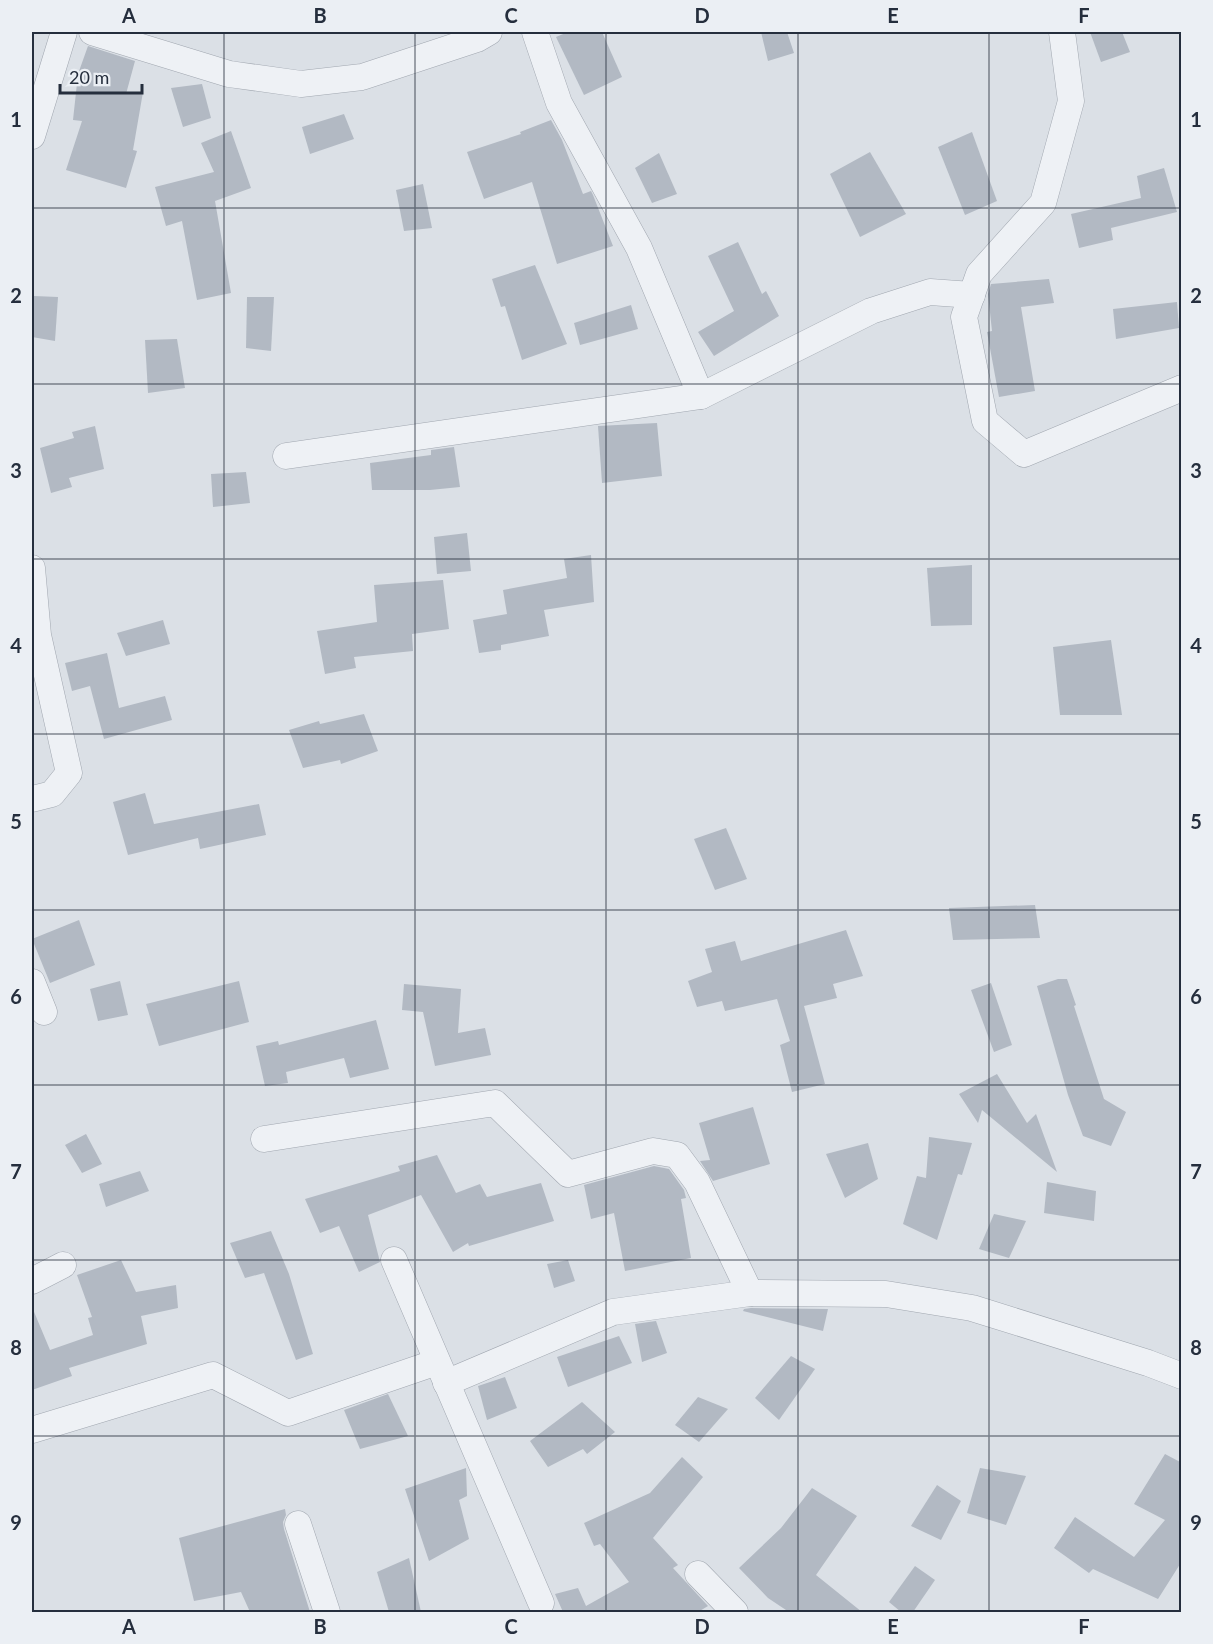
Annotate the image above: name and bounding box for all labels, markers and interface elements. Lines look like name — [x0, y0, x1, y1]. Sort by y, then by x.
text: A — [121, 3, 136, 27]
text: B — [313, 3, 327, 27]
text: C — [504, 3, 518, 27]
text: D — [694, 3, 710, 27]
text: E — [887, 3, 899, 27]
text: F — [1078, 3, 1090, 27]
scale bar — [60, 57, 142, 95]
text: 20 m — [69, 66, 109, 88]
text: 1 — [10, 107, 22, 131]
text: 1 — [1190, 107, 1202, 131]
text: 2 — [10, 283, 22, 307]
text: 2 — [1190, 283, 1202, 307]
text: 3 — [10, 458, 22, 482]
text: 3 — [1190, 458, 1202, 482]
text: 4 — [10, 633, 22, 657]
text: 4 — [1190, 633, 1202, 657]
text: 5 — [10, 809, 22, 833]
text: 5 — [1190, 809, 1202, 833]
text: 6 — [10, 984, 22, 1008]
text: 6 — [1190, 984, 1202, 1008]
text: 7 — [10, 1159, 22, 1183]
text: 7 — [1190, 1159, 1202, 1183]
text: 8 — [10, 1335, 22, 1359]
text: 8 — [1190, 1335, 1202, 1359]
text: 9 — [10, 1510, 22, 1534]
text: 9 — [1190, 1510, 1202, 1534]
text: A — [121, 1614, 136, 1638]
text: B — [313, 1614, 327, 1638]
text: C — [504, 1614, 518, 1638]
text: D — [694, 1614, 710, 1638]
text: E — [887, 1614, 899, 1638]
text: F — [1078, 1614, 1090, 1638]

